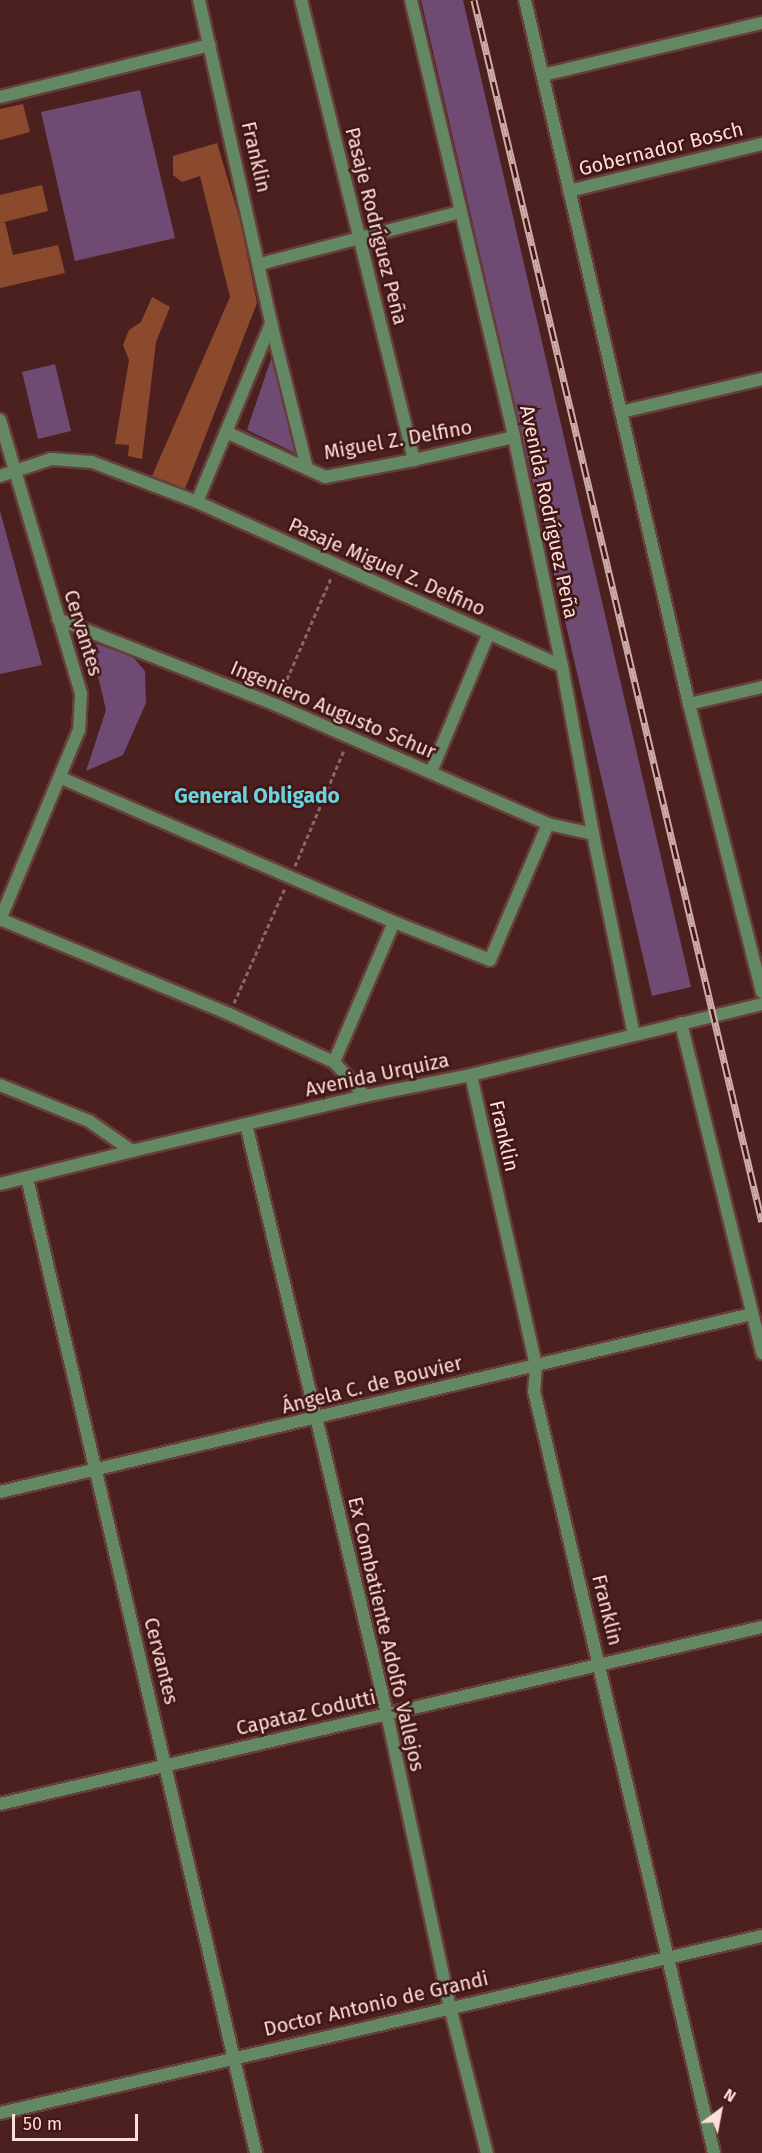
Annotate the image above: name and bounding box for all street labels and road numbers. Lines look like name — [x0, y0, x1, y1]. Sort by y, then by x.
street label: Gobernador Bosch — [576, 117, 746, 181]
street label: Franklin — [236, 119, 276, 195]
street label: Pasaje Rodríguez Peña — [340, 125, 412, 327]
street label: Avenida Rodríguez Peña — [515, 403, 583, 621]
street label: Miguel Z. Delfino — [322, 415, 474, 465]
street label: Pasaje Miguel Z. Delfino — [285, 513, 489, 621]
street label: Cervantes — [59, 587, 107, 679]
street label: Ingeniero Augusto Schur — [227, 656, 439, 764]
street label: Avenida Urquiza — [303, 1048, 451, 1102]
street label: Franklin — [484, 1098, 524, 1174]
street label: Ángela C. de Bouvier — [279, 1351, 465, 1419]
street label: Ex Combatiente Adolfo Vallejos — [343, 1494, 429, 1774]
street label: Franklin — [587, 1572, 627, 1648]
street label: Cervantes — [139, 1615, 183, 1707]
street label: Capataz Codutti — [234, 1685, 378, 1741]
street label: Doctor Antonio de Grandi — [261, 1966, 491, 2042]

